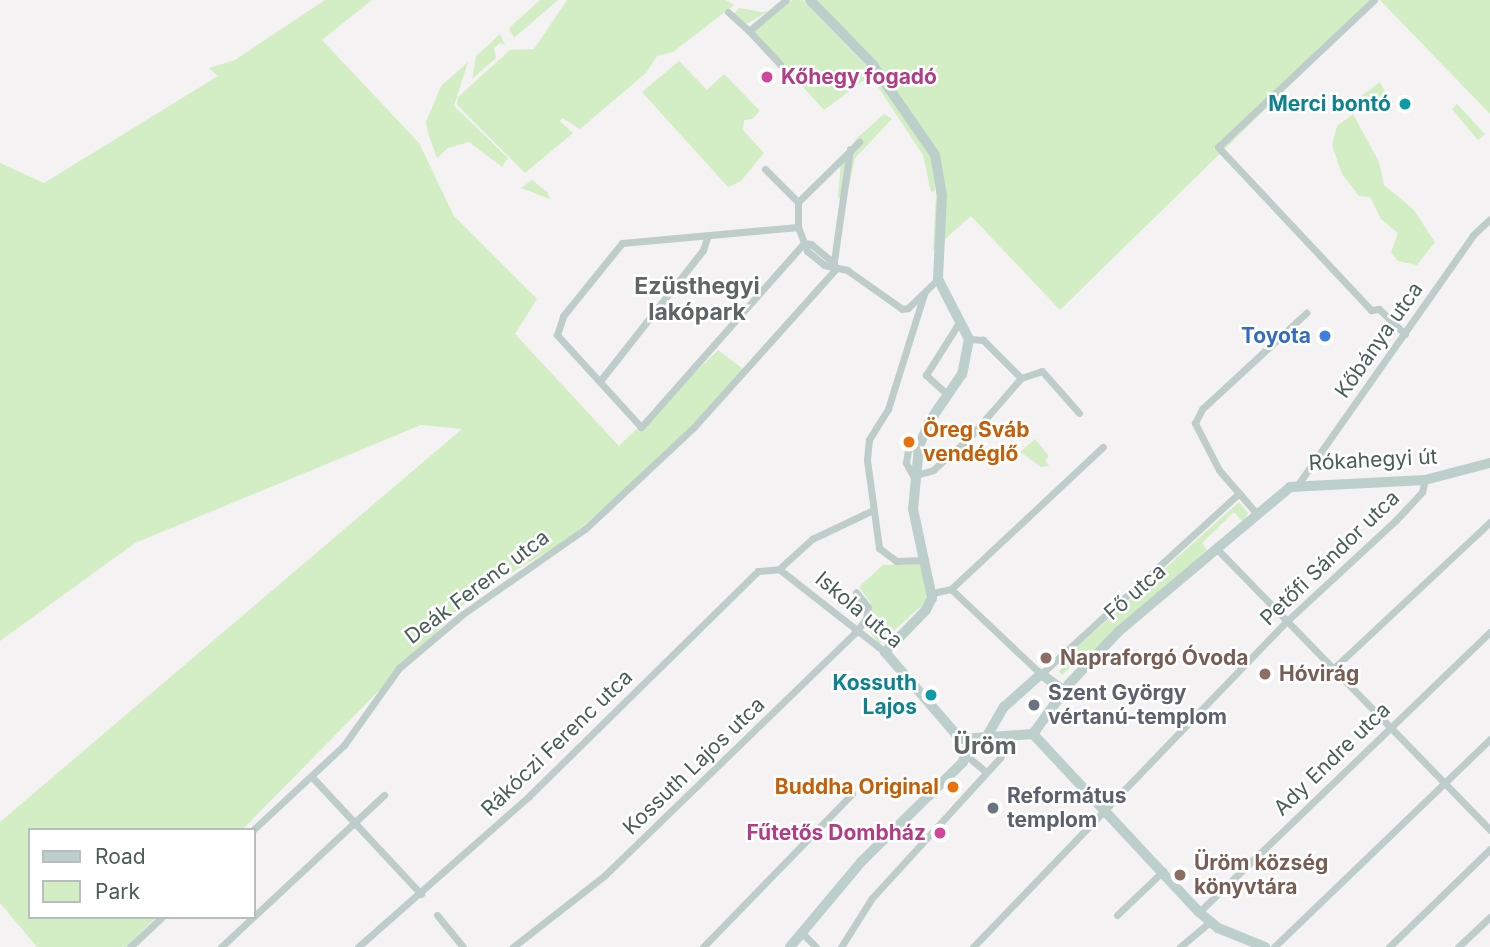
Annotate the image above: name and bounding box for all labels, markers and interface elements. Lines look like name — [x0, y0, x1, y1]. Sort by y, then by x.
place label: Kőhegy fogadó — [781, 64, 937, 90]
marker: Kőhegy fogadó — [759, 69, 775, 85]
place label: Merci bontó — [1268, 91, 1391, 117]
marker: Merci bontó — [1397, 96, 1413, 112]
district label: Ezüsthegyi lakópark — [634, 272, 760, 326]
street label: Kőbánya utca — [1330, 277, 1428, 403]
place label: Toyota — [1241, 323, 1311, 349]
marker: Toyota — [1317, 328, 1333, 344]
place label: Öreg Sváb vendéglő — [923, 417, 1030, 467]
marker: Öreg Sváb vendéglő — [901, 434, 917, 450]
street label: Rókahegyi út — [1308, 444, 1438, 476]
street label: Petőfi Sándor utca — [1255, 485, 1405, 631]
street label: Deák Ferenc utca — [400, 525, 554, 649]
street label: Fő utca — [1099, 558, 1171, 626]
street label: Iskola utca — [810, 566, 908, 654]
place label: Napraforgó Óvoda — [1060, 645, 1249, 671]
marker: Napraforgó Óvoda — [1038, 650, 1054, 666]
place label: Hóvirág — [1279, 661, 1359, 687]
street label: Rákóczi Ferenc utca — [476, 664, 638, 822]
marker: Hóvirág — [1257, 666, 1273, 682]
place label: Kossuth Lajos — [832, 670, 917, 720]
place label: Szent György vértanú-templom — [1048, 680, 1227, 730]
marker: Kossuth Lajos — [923, 687, 939, 703]
street label: Kossuth Lajos utca — [618, 692, 770, 840]
marker: Szent György vértanú-templom — [1026, 697, 1042, 713]
street label: Ady Endre utca — [1269, 697, 1395, 821]
district label: Üröm — [953, 732, 1017, 760]
place label: Buddha Original — [775, 774, 939, 800]
marker: Buddha Original — [945, 779, 961, 795]
place label: Református templom — [1007, 783, 1126, 833]
marker: Református templom — [985, 800, 1001, 816]
place label: Fűtetős Dombház — [746, 820, 926, 846]
marker: Fűtetős Dombház — [932, 825, 948, 841]
legend — [28, 828, 256, 919]
text: Road — [95, 844, 146, 869]
place label: Üröm község könyvtára — [1194, 850, 1328, 900]
marker: Üröm község könyvtára — [1172, 867, 1188, 883]
text: Park — [95, 879, 140, 904]

